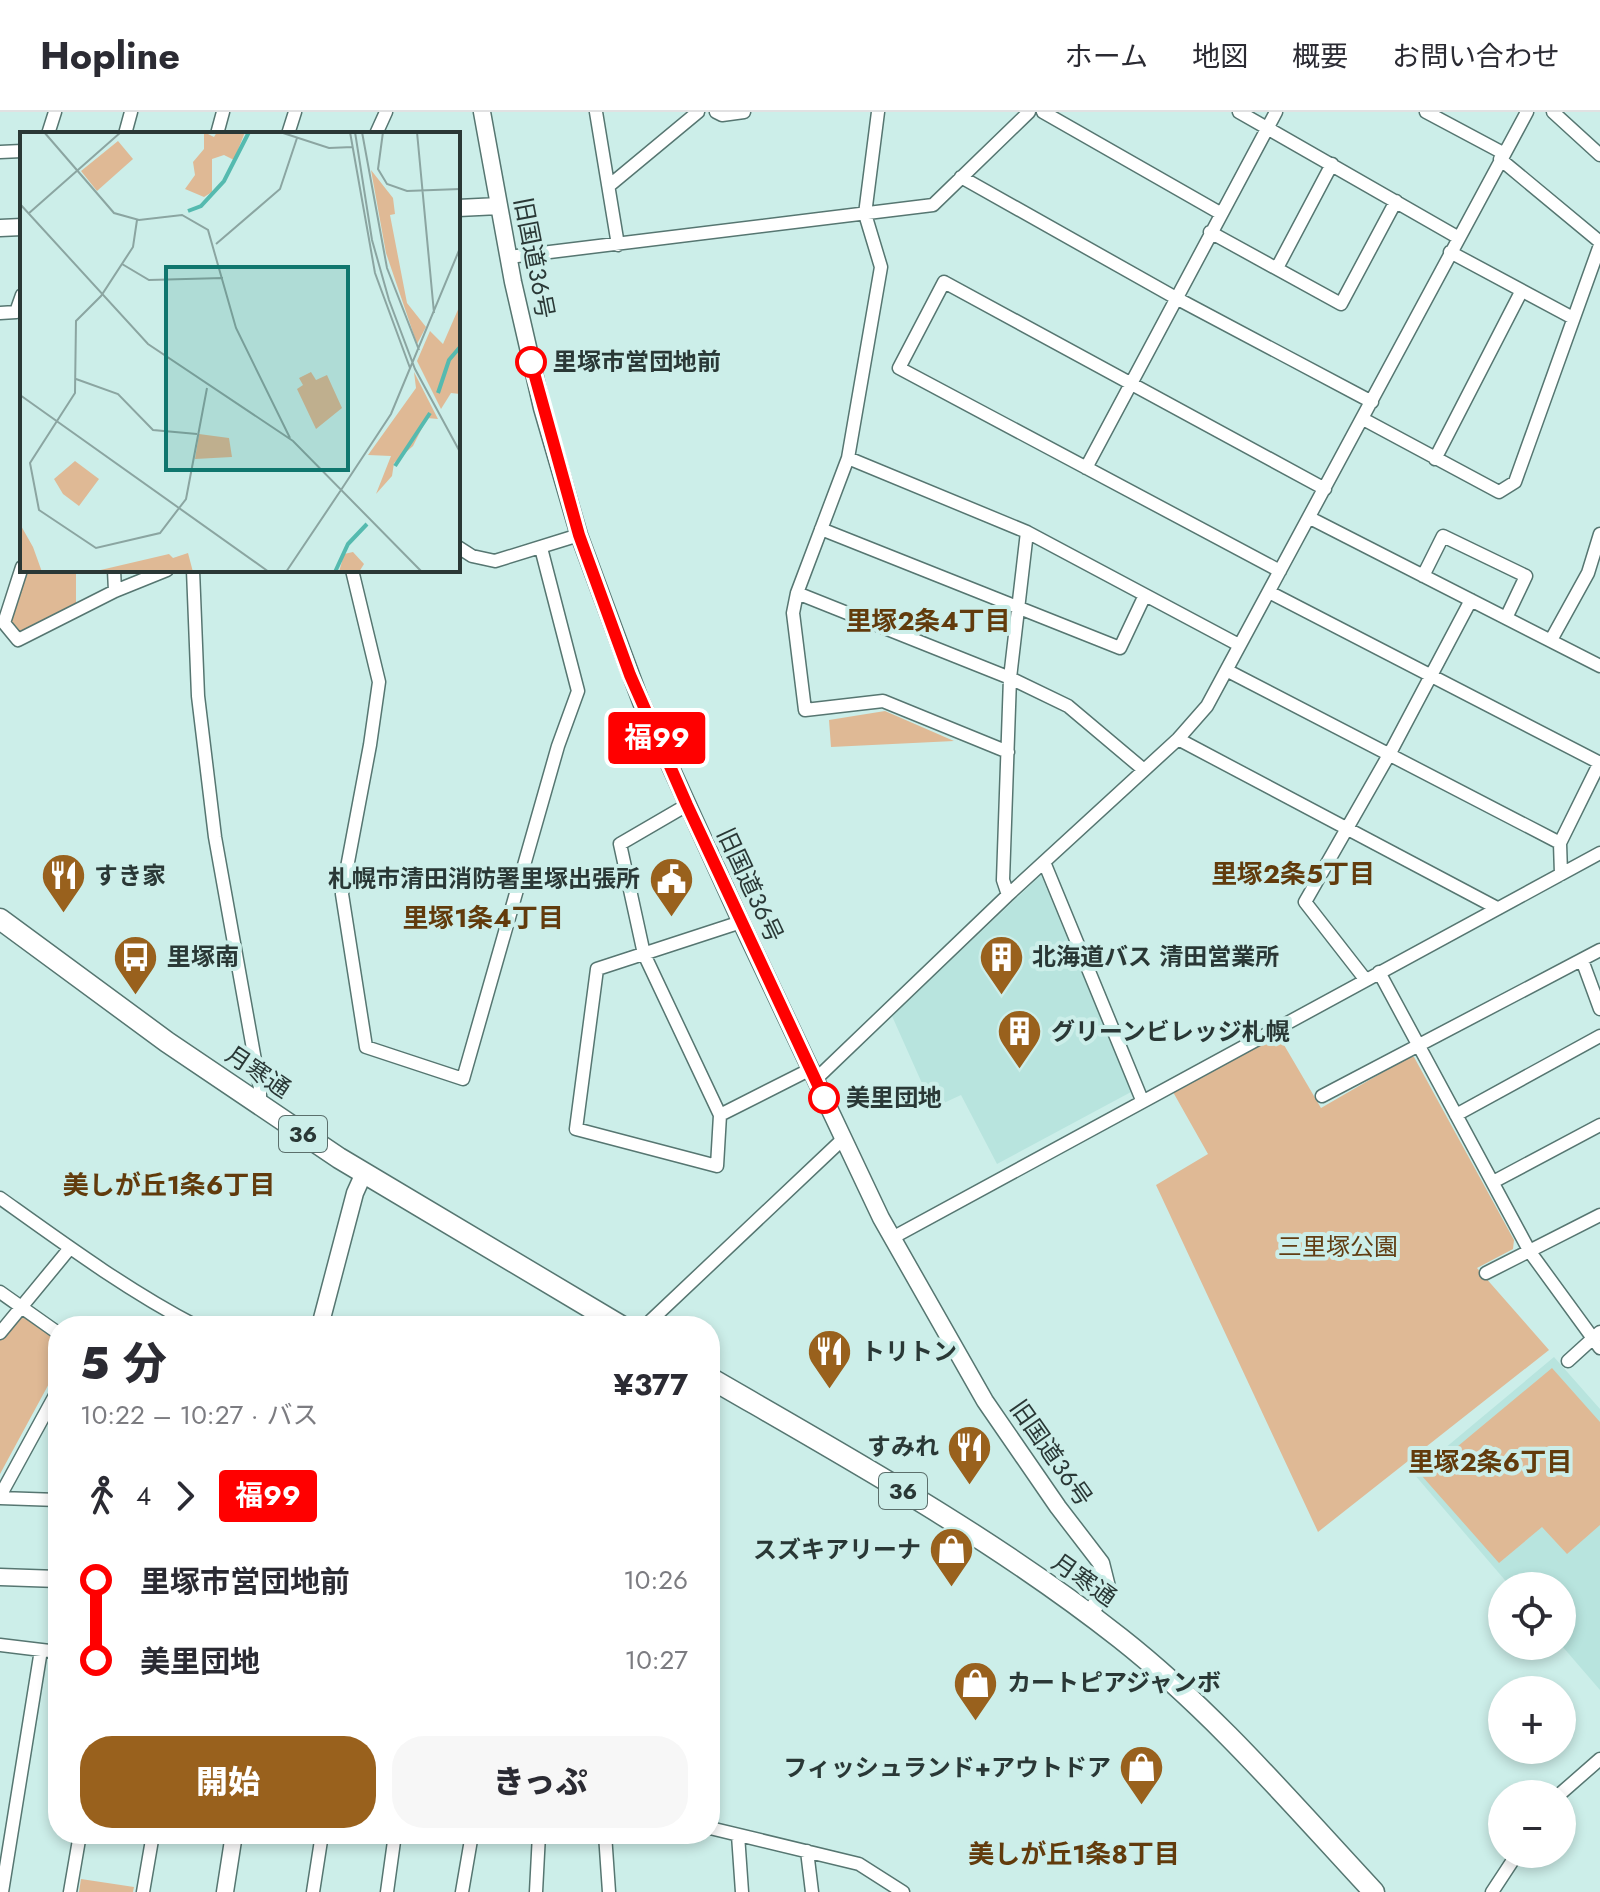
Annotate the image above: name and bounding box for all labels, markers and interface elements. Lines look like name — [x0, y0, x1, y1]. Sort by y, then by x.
text: Hopline — [40, 28, 180, 83]
text: ホーム — [1065, 36, 1148, 77]
text: 地図 — [1192, 36, 1248, 77]
text: 概要 — [1292, 36, 1348, 77]
text: お問い合わせ — [1392, 36, 1560, 77]
inset map — [20, 132, 460, 572]
street label: 旧国道36号 — [506, 194, 563, 322]
place label: 里塚市営団地前 — [553, 344, 721, 379]
marker: 里塚市営団地前 — [516, 347, 546, 377]
district label: 里塚2条4丁目 — [845, 602, 1011, 640]
line badge: 福99 — [611, 712, 703, 764]
text: 福99 — [624, 717, 690, 758]
street label: 旧国道36号 — [709, 822, 792, 948]
restaurant icon: すき家 — [39, 852, 87, 915]
public building icon: 札幌市清田消防署里塚出張所 — [647, 855, 695, 918]
district label: 里塚2条5丁目 — [1211, 855, 1375, 893]
place label: すき家 — [94, 858, 166, 893]
place label: 札幌市清田消防署里塚出張所 — [328, 861, 640, 896]
district label: 里塚1条4丁目 — [402, 899, 564, 937]
bus stop icon: 里塚南 — [112, 933, 160, 996]
building icon: 北海道バス 清田営業所 — [977, 933, 1025, 996]
place label: 里塚南 — [167, 939, 239, 974]
place label: 北海道バス 清田営業所 — [1032, 939, 1279, 974]
building icon: グリーンビレッジ札幌 — [996, 1008, 1044, 1071]
place label: グリーンビレッジ札幌 — [1051, 1014, 1290, 1049]
street label: 月寒通 — [219, 1037, 298, 1106]
place label: 美里団地 — [846, 1080, 942, 1115]
marker: 美里団地 — [809, 1083, 839, 1113]
road number: 36 — [279, 1116, 327, 1152]
district label: 美しが丘1条6丁目 — [63, 1166, 275, 1204]
park label: 三里塚公園 — [1278, 1229, 1398, 1264]
restaurant icon: トリトン — [806, 1328, 854, 1391]
text: 5 分 — [80, 1332, 167, 1396]
place label: トリトン — [861, 1334, 957, 1369]
text: ¥377 — [614, 1363, 688, 1406]
street label: 旧国道36号 — [1002, 1392, 1101, 1513]
text: 10:22 – 10:27 · バス — [80, 1396, 318, 1434]
restaurant icon: すみれ — [946, 1423, 994, 1486]
place label: すみれ — [867, 1429, 939, 1464]
district label: 里塚2条6丁目 — [1408, 1443, 1572, 1481]
road number: 36 — [879, 1473, 927, 1509]
icon: walk — [80, 1474, 124, 1518]
icon: forward — [163, 1474, 207, 1518]
text: 福99 — [235, 1475, 301, 1516]
text: 4 — [136, 1477, 151, 1515]
shop icon: スズキアリーナ — [928, 1526, 976, 1589]
place label: スズキアリーナ — [753, 1532, 921, 1567]
street label: 月寒通 — [1045, 1545, 1124, 1615]
text: 里塚市営団地前 — [140, 1560, 350, 1603]
text: 10:26 — [623, 1561, 688, 1599]
map controls — [1488, 1572, 1576, 1868]
button: locate — [1488, 1572, 1576, 1660]
text: 美里団地 — [140, 1640, 260, 1683]
text: 10:27 — [624, 1641, 688, 1679]
shop icon: カートピアジャンボ — [952, 1659, 1000, 1722]
place label: カートピアジャンボ — [1007, 1665, 1221, 1700]
button: + — [1488, 1676, 1576, 1764]
button: 開始 — [80, 1736, 376, 1828]
button: きっぷ — [392, 1736, 688, 1828]
shop icon: フィッシュランド+アウトドア — [1118, 1744, 1166, 1807]
place label: フィッシュランド+アウトドア — [783, 1750, 1111, 1785]
button: − — [1488, 1780, 1576, 1868]
district label: 美しが丘1条8丁目 — [968, 1835, 1180, 1873]

